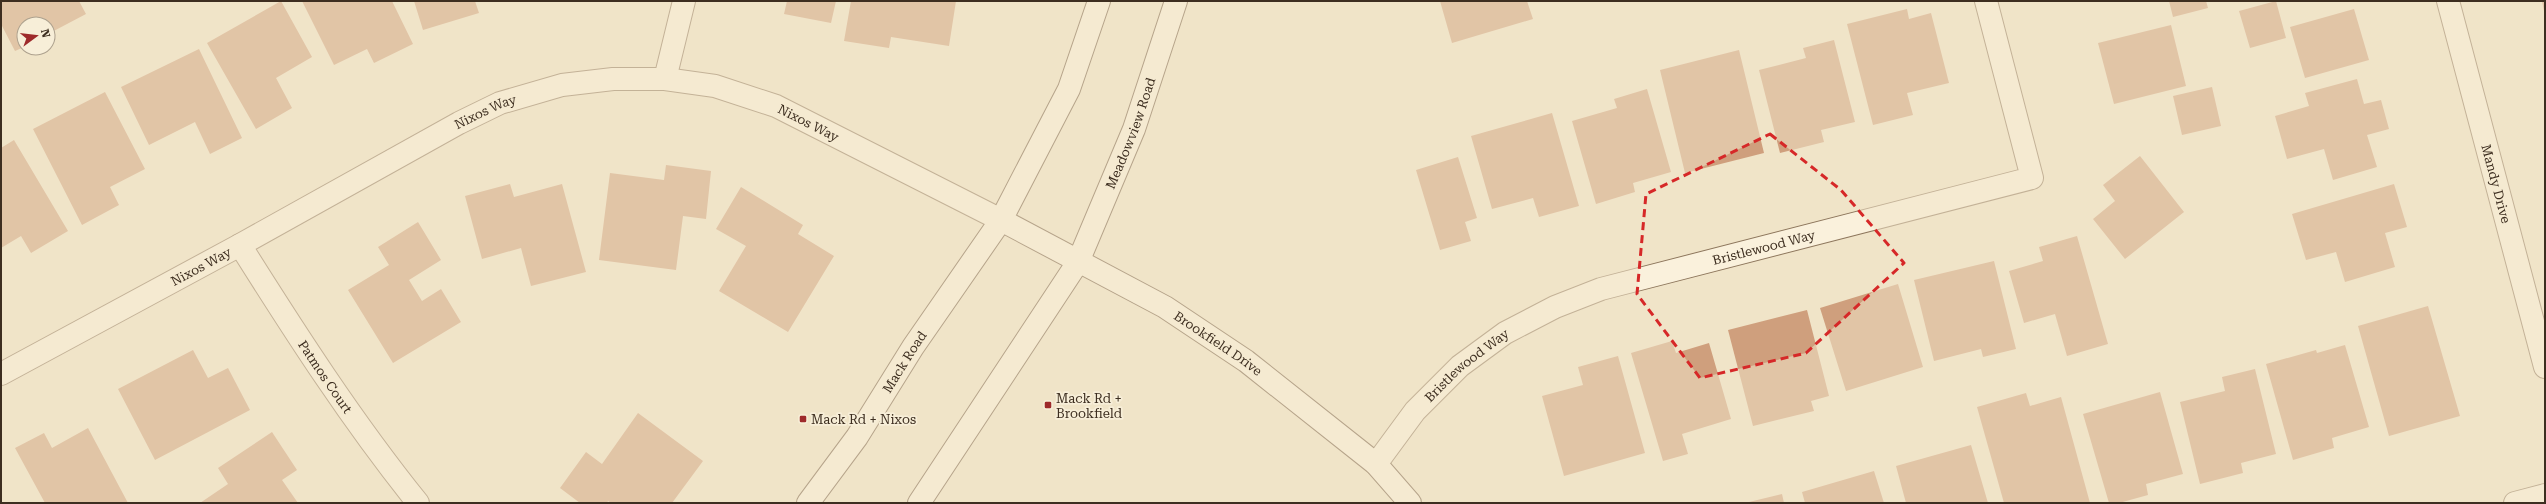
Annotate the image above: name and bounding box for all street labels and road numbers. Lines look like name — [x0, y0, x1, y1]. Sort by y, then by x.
street label: Meadowview Road — [1103, 75, 1159, 191]
street label: Nixos Way — [452, 92, 518, 132]
street label: Nixos Way — [775, 101, 842, 145]
street label: Mandy Drive — [2478, 143, 2514, 225]
street label: Bristlewood Way — [1711, 227, 1817, 268]
street label: Nixos Way — [168, 244, 234, 289]
street label: Brookfield Drive — [1171, 308, 1265, 379]
street label: Bristlewood Way — [1422, 326, 1512, 405]
street label: Mack Road — [879, 328, 930, 396]
street label: Patmos Court — [295, 338, 355, 416]

